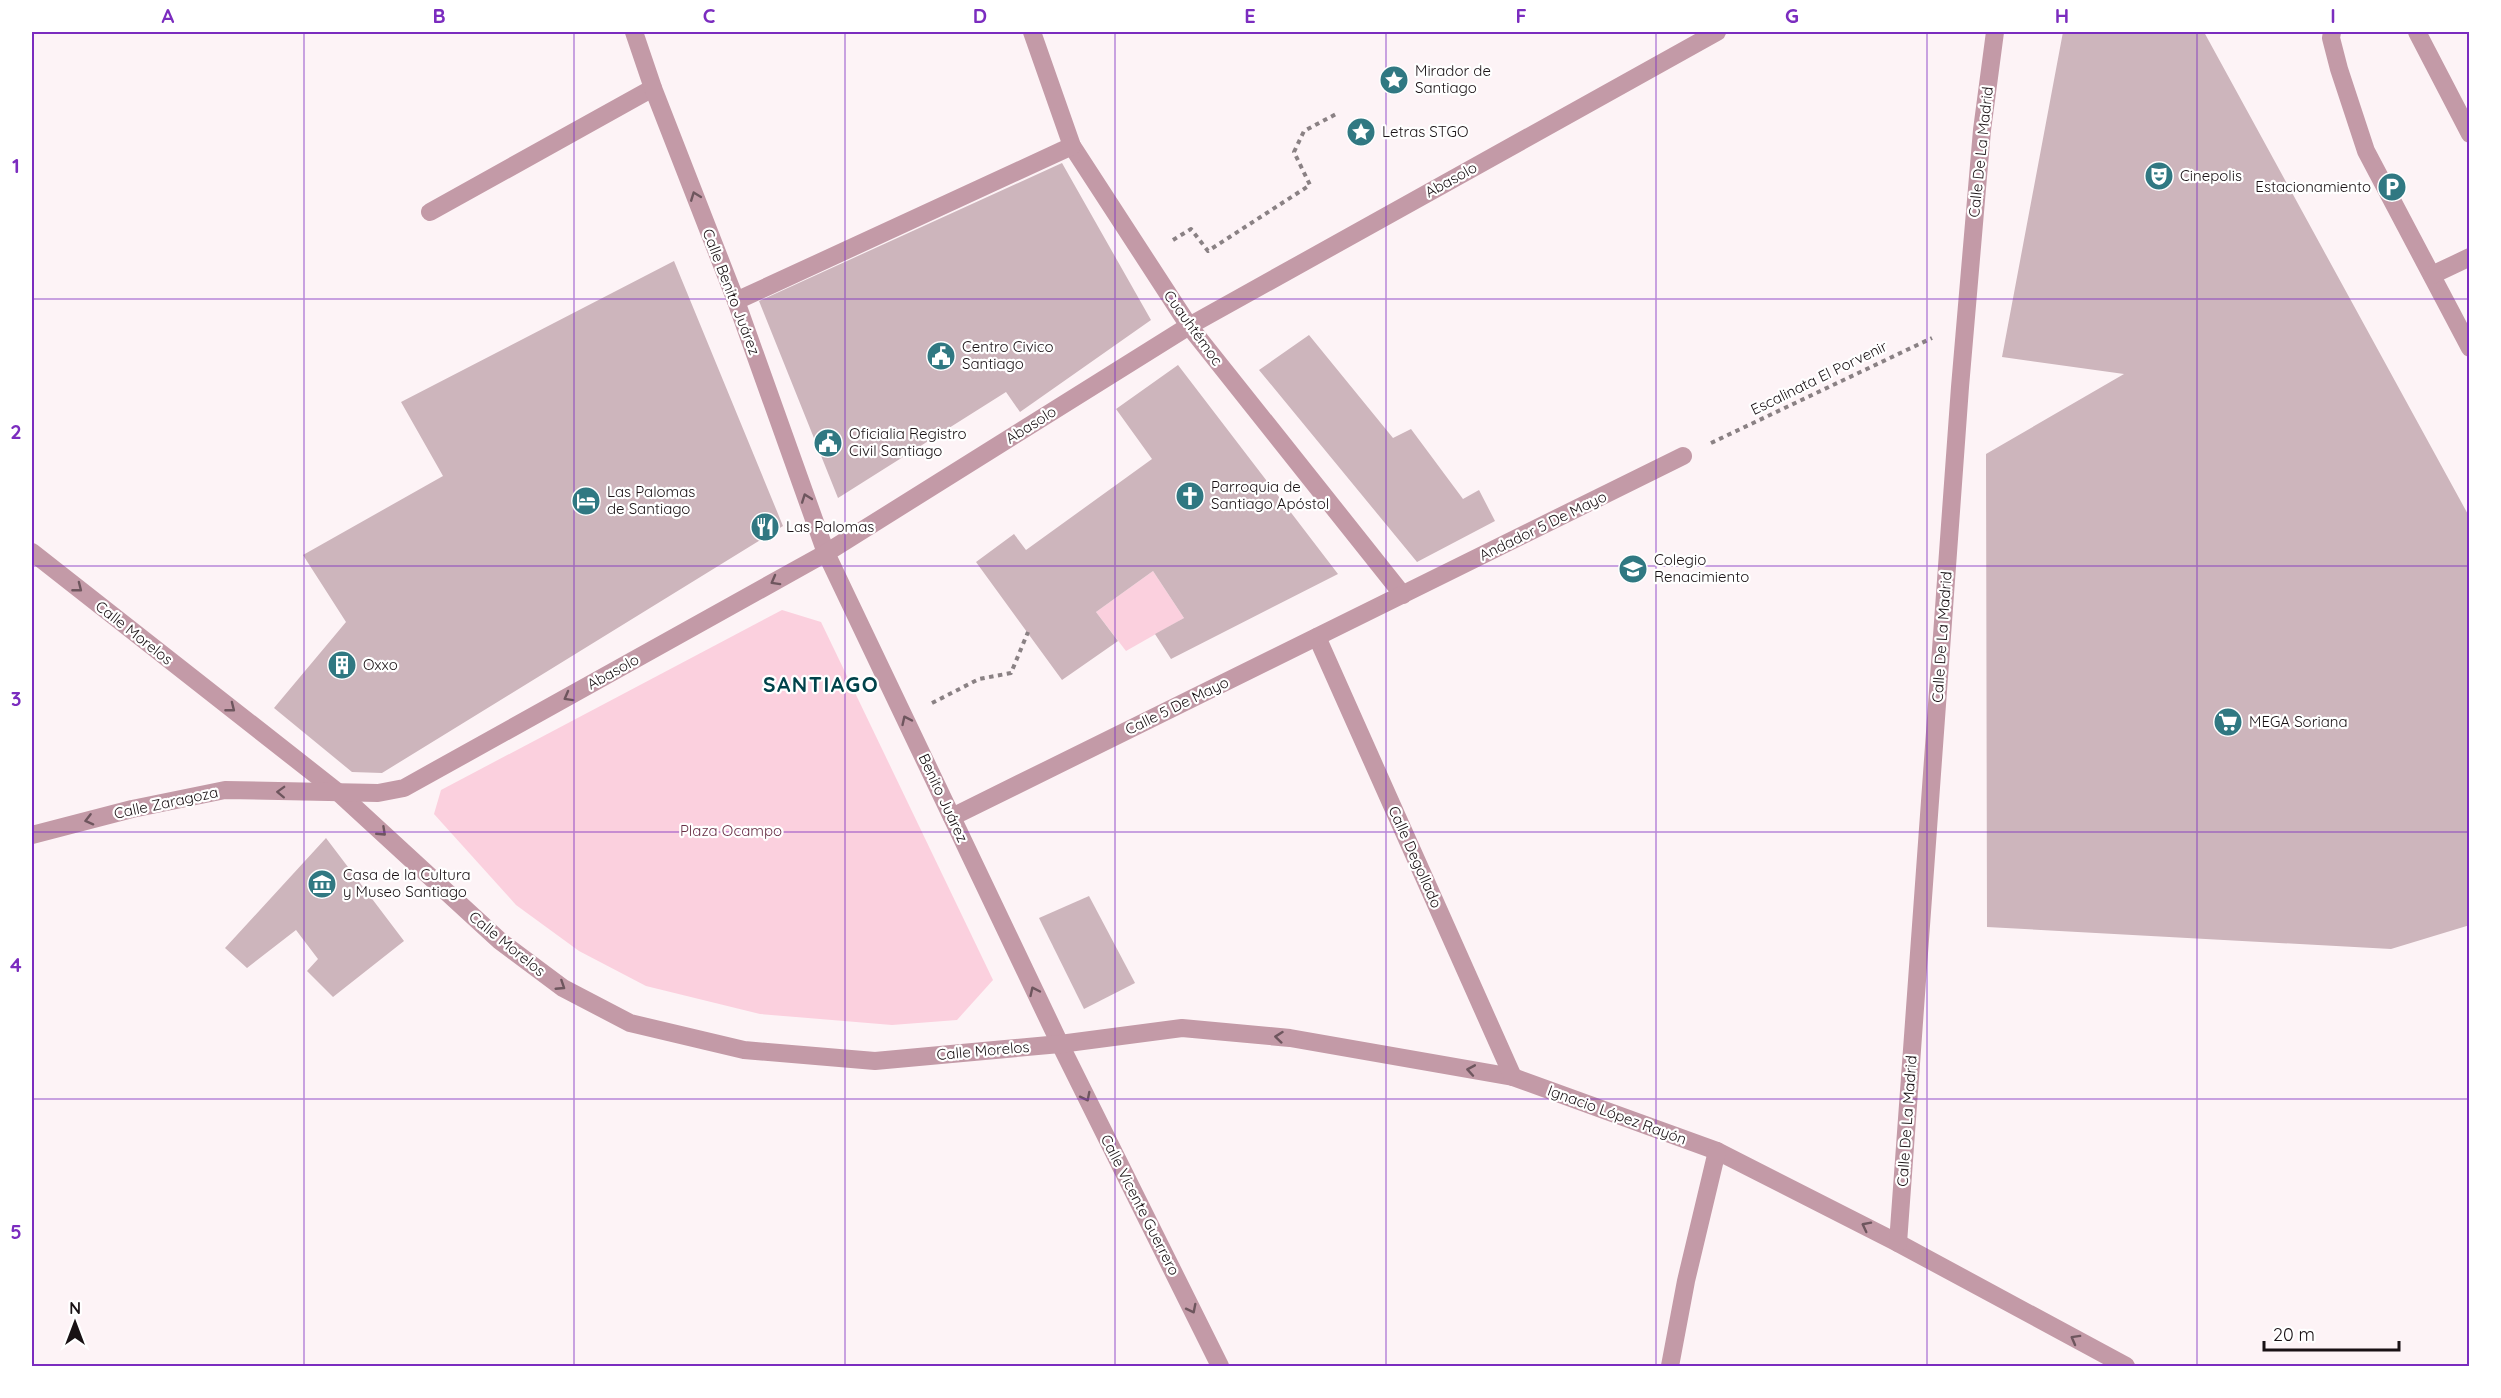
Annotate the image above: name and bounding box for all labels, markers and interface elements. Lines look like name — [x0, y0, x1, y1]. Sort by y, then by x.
text: A — [162, 3, 175, 28]
text: B — [432, 3, 446, 28]
text: C — [703, 3, 716, 28]
text: D — [973, 3, 987, 28]
text: E — [1244, 3, 1256, 28]
text: F — [1515, 3, 1527, 28]
text: G — [1785, 3, 1799, 28]
text: H — [2055, 3, 2069, 28]
text: I — [2330, 3, 2336, 28]
place label: Mirador de Santiago — [1415, 61, 1491, 97]
place icon: Mirador de Santiago — [1378, 64, 1410, 96]
street label: Calle De La Madrid — [1964, 86, 1997, 218]
place icon: Letras STGO — [1345, 116, 1377, 148]
place label: Letras STGO — [1382, 122, 1468, 141]
text: 1 — [12, 153, 20, 178]
street label: Abasolo — [1422, 158, 1480, 202]
theatre icon: Cinepolis — [2143, 160, 2175, 192]
place label: Cinepolis — [2180, 166, 2242, 185]
parking icon: Estacionamiento — [2376, 171, 2408, 203]
place label: Estacionamiento — [2255, 177, 2371, 196]
one-way arrow — [690, 192, 703, 202]
street label: Calle Benito Juárez — [699, 226, 764, 358]
street label: Cuauhtémoc — [1160, 286, 1227, 369]
street label: Escalinata El Porvenir — [1747, 336, 1890, 419]
place label: Centro Civico Santiago — [962, 337, 1054, 373]
public building icon: Centro Civico Santiago — [925, 340, 957, 372]
street label: Abasolo — [1002, 402, 1060, 448]
text: 2 — [10, 419, 22, 444]
place label: Oficialia Registro Civil Santiago — [849, 424, 967, 460]
public building icon: Oficialia Registro Civil Santiago — [812, 427, 844, 459]
place label: Parroquia de Santiago Apóstol — [1211, 477, 1329, 513]
church icon: Parroquia de Santiago Apóstol — [1174, 480, 1206, 512]
place label: Las Palomas de Santiago — [607, 482, 695, 518]
hotel icon: Las Palomas de Santiago — [570, 485, 602, 517]
street label: Andador 5 De Mayo — [1476, 486, 1610, 565]
one-way arrow — [801, 493, 814, 504]
restaurant icon: Las Palomas — [749, 511, 781, 543]
place label: Las Palomas — [786, 517, 874, 536]
place label: Colegio Renacimiento — [1654, 550, 1749, 586]
school or university icon: Colegio Renacimiento — [1617, 553, 1649, 585]
street label: Calle De La Madrid — [1927, 571, 1956, 703]
one-way arrow — [771, 574, 781, 585]
one-way arrow — [71, 581, 82, 592]
street label: Calle Morelos — [92, 596, 177, 669]
building icon: Oxxo — [326, 649, 358, 681]
street label: Abasolo — [584, 650, 642, 694]
place label: Oxxo — [363, 655, 398, 674]
district label: SANTIAGO — [763, 671, 879, 697]
street label: Calle 5 De Mayo — [1122, 672, 1232, 739]
text: 3 — [11, 686, 21, 711]
one-way arrow — [564, 690, 574, 701]
one-way arrow — [224, 701, 235, 712]
supermarket icon: MEGA Soriana — [2212, 706, 2244, 738]
place label: MEGA Soriana — [2249, 712, 2347, 731]
one-way arrow — [901, 716, 913, 727]
street label: Benito Juárez — [915, 750, 972, 845]
street label: Calle Zaragoza — [112, 782, 220, 823]
one-way arrow — [276, 785, 285, 798]
street label: Calle Degollado — [1384, 803, 1446, 911]
one-way arrow — [84, 813, 95, 825]
park label: Plaza Ocampo — [680, 821, 782, 840]
one-way arrow — [375, 825, 385, 836]
place label: Casa de la Cultura y Museo Santiago — [343, 865, 471, 901]
museum icon: Casa de la Cultura y Museo Santiago — [306, 868, 338, 900]
street label: Calle Morelos — [465, 907, 549, 980]
text: 4 — [10, 952, 22, 977]
one-way arrow — [554, 979, 565, 990]
one-way arrow — [1030, 987, 1042, 998]
one-way arrow — [1275, 1031, 1284, 1044]
street label: Calle Morelos — [936, 1037, 1030, 1064]
street label: Calle De La Madrid — [1892, 1055, 1921, 1187]
one-way arrow — [1467, 1064, 1477, 1077]
street label: Ignacio López Rayón — [1545, 1081, 1689, 1148]
one-way arrow — [1078, 1090, 1090, 1101]
street label: Calle Vicente Guerrero — [1097, 1131, 1184, 1278]
text: 5 — [10, 1219, 22, 1244]
one-way arrow — [1861, 1222, 1872, 1234]
north arrow — [45, 1293, 105, 1353]
text: N — [69, 1298, 81, 1318]
one-way arrow — [1184, 1302, 1196, 1313]
scale bar — [2264, 1314, 2399, 1352]
text: 20 m — [2273, 1323, 2315, 1346]
one-way arrow — [2070, 1335, 2081, 1346]

